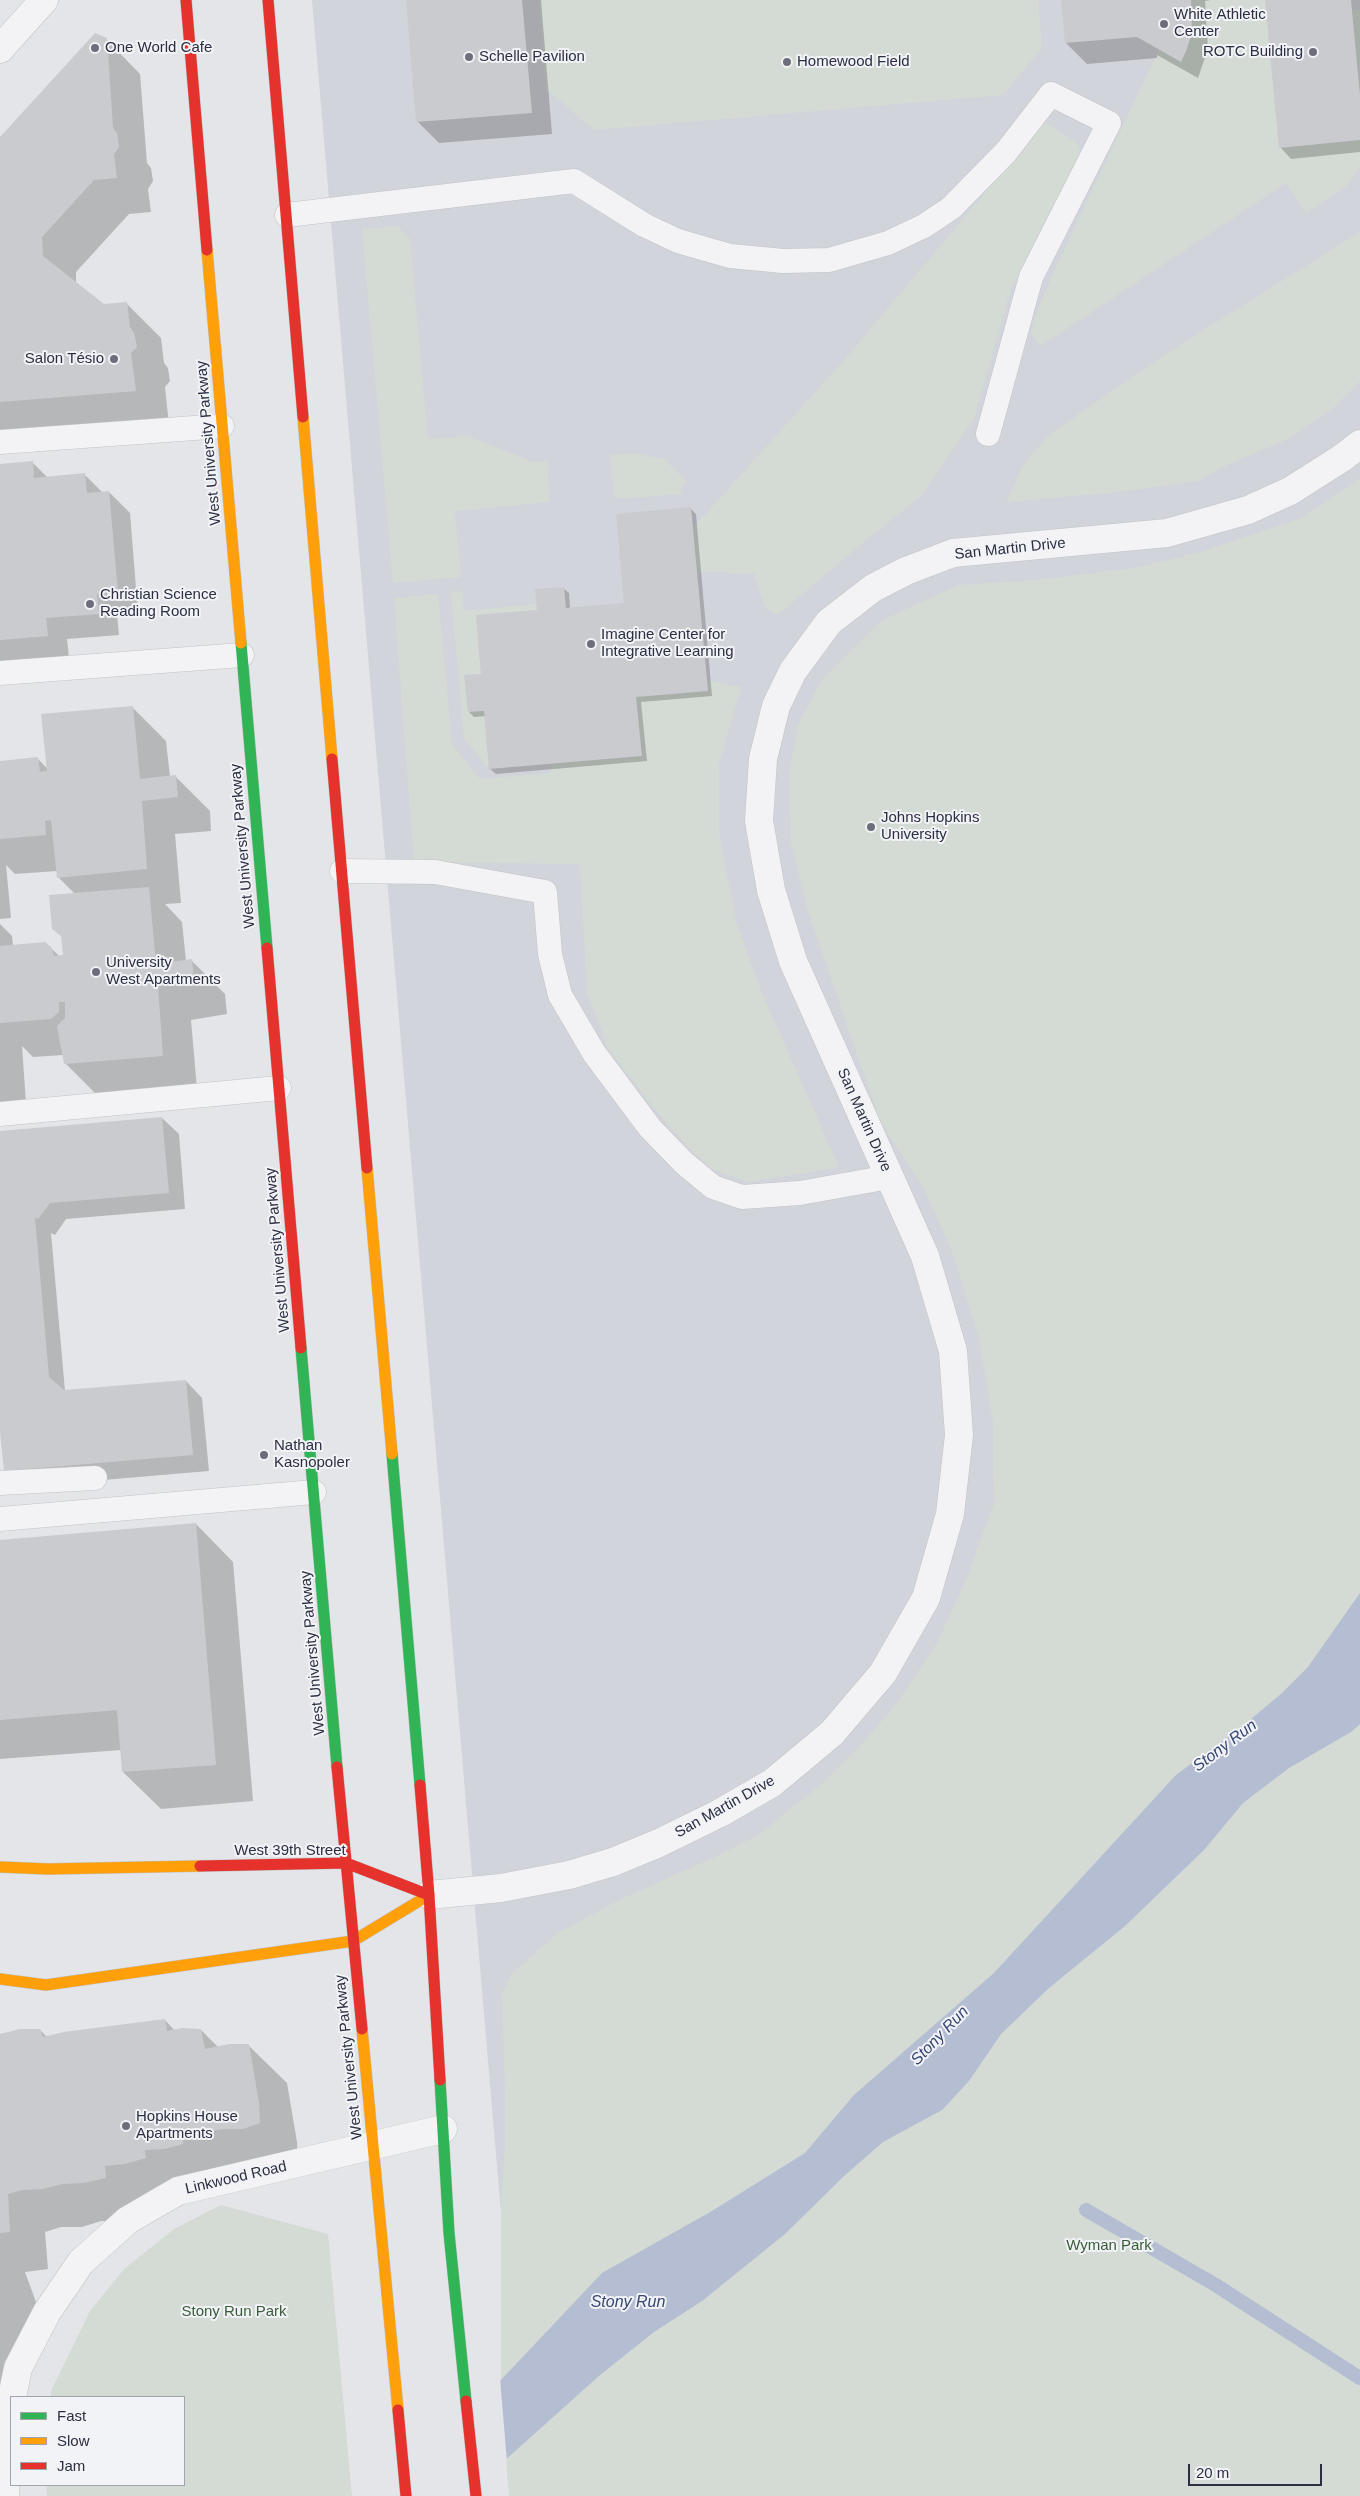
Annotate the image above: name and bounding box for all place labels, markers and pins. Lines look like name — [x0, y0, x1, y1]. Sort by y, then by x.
place label: White Athletic Center — [1174, 6, 1266, 41]
marker: White Athletic Center — [1158, 18, 1170, 30]
place label: One World Cafe — [105, 39, 212, 57]
marker: One World Cafe — [89, 42, 101, 54]
place label: ROTC Building — [1203, 43, 1303, 61]
marker: ROTC Building — [1307, 46, 1319, 58]
place label: Schelle Pavilion — [479, 48, 585, 66]
marker: Schelle Pavilion — [463, 51, 475, 63]
place label: Homewood Field — [797, 53, 910, 71]
marker: Homewood Field — [781, 56, 793, 68]
place label: Salon Tésio — [25, 350, 104, 368]
marker: Salon Tésio — [108, 353, 120, 365]
place label: Christian Science Reading Room — [100, 586, 217, 621]
marker: Christian Science Reading Room — [84, 598, 96, 610]
place label: Imagine Center for Integrative Learning — [601, 626, 734, 661]
marker: Imagine Center for Integrative Learning — [585, 638, 597, 650]
place label: Johns Hopkins University — [881, 809, 979, 844]
marker: Johns Hopkins University — [865, 821, 877, 833]
place label: University West Apartments — [106, 954, 221, 989]
marker: University West Apartments — [90, 966, 102, 978]
place label: Nathan Kasnopoler — [274, 1437, 350, 1472]
marker: Nathan Kasnopoler — [258, 1449, 270, 1461]
place label: Hopkins House Apartments — [136, 2108, 238, 2143]
marker: Hopkins House Apartments — [120, 2120, 132, 2132]

